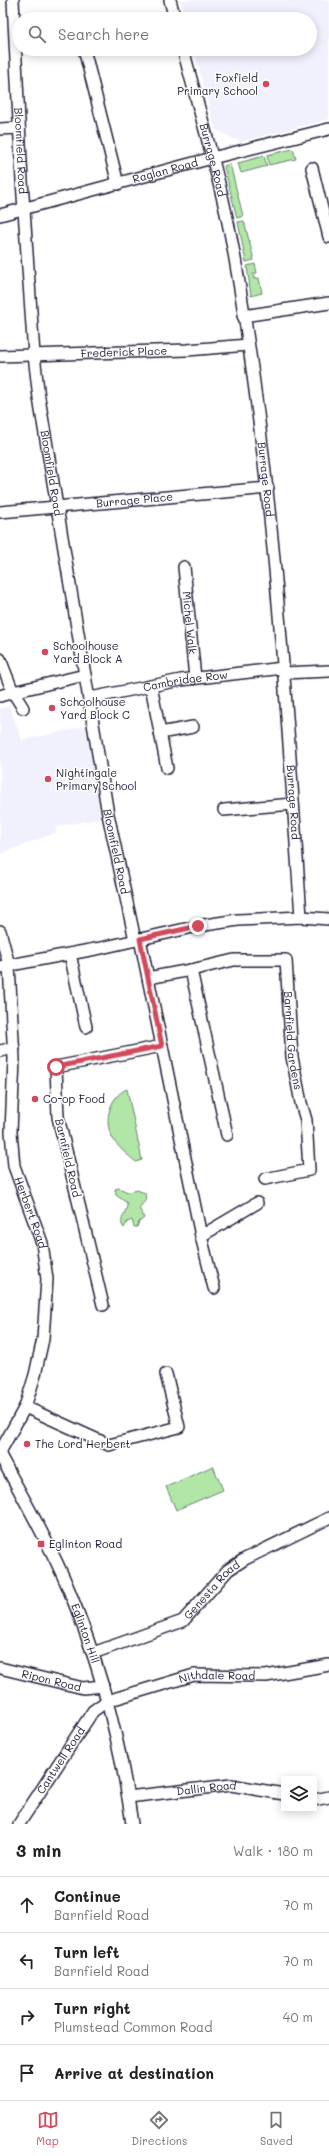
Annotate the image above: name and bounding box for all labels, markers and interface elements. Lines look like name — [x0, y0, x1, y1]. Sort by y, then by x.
search box — [12, 12, 317, 56]
icon: search — [26, 23, 48, 45]
text: Search here — [58, 24, 149, 44]
place label: Foxfield Primary School — [177, 70, 258, 98]
marker: Foxfield Primary School — [261, 79, 271, 89]
street label: Bloomfield Road — [11, 107, 31, 195]
street label: Burrage Road — [197, 122, 230, 198]
street label: Raglan Road — [131, 154, 199, 186]
street label: Frederick Place — [80, 343, 168, 360]
street label: Bloomfield Road — [37, 429, 66, 517]
street label: Burrage Road — [255, 441, 278, 517]
street label: Burrage Place — [95, 489, 174, 510]
street label: Michel Walk — [179, 591, 201, 655]
place label: Schoolhouse Yard Block A — [53, 638, 123, 666]
marker: Schoolhouse Yard Block A — [40, 647, 50, 657]
street label: Cambridge Row — [142, 667, 228, 694]
place label: Schoolhouse Yard Block C — [60, 694, 130, 722]
marker: Schoolhouse Yard Block C — [47, 703, 57, 713]
street label: Burrage Road — [284, 764, 304, 840]
place label: Nightingale Primary School — [56, 765, 137, 793]
marker: Nightingale Primary School — [43, 774, 53, 784]
street label: Bloomfield Road — [100, 808, 133, 895]
route end — [189, 917, 207, 935]
street label: Barnfield Gardens — [281, 991, 306, 1091]
route start — [47, 1058, 65, 1076]
place label: Co-op Food — [43, 1091, 105, 1106]
marker: Co-op Food — [30, 1094, 40, 1104]
street label: Barnfield Road — [52, 1117, 85, 1199]
street label: Herbert Road — [11, 1174, 51, 1249]
place label: The Lord Herbert — [35, 1436, 130, 1451]
marker: The Lord Herbert — [22, 1439, 32, 1449]
place label: Eglinton Road — [49, 1536, 122, 1551]
marker: Eglinton Road — [36, 1539, 46, 1549]
street label: Genesta Road — [180, 1557, 242, 1622]
street label: Eglinton Hill — [68, 1601, 103, 1665]
street label: Ripon Road — [20, 1666, 83, 1694]
street label: Nithdale Road — [177, 1667, 256, 1686]
street label: Cantwell Road — [33, 1724, 88, 1797]
map controls — [281, 1776, 317, 1812]
button: layers — [281, 1776, 317, 1812]
street label: Dallin Road — [176, 1777, 238, 1798]
text: 3 min — [16, 1839, 61, 1861]
text: Walk · 180 m — [233, 1842, 313, 1859]
text: Continue — [54, 1886, 121, 1906]
icon: ahead — [16, 1894, 38, 1916]
text: 70 m — [283, 1896, 313, 1913]
text: Barnfield Road — [54, 1906, 149, 1923]
text: Turn left — [54, 1942, 119, 1962]
icon: left — [16, 1950, 38, 1972]
text: 70 m — [283, 1952, 313, 1969]
text: Barnfield Road — [54, 1962, 149, 1979]
text: Turn right — [54, 1998, 131, 2018]
icon: right — [16, 2006, 38, 2028]
text: 40 m — [283, 2008, 313, 2025]
text: Plumstead Common Road — [54, 2018, 212, 2035]
icon: arrive — [16, 2062, 38, 2084]
text: Arrive at destination — [54, 2063, 214, 2083]
tab: Map — [36, 2109, 59, 2148]
tab: Directions — [131, 2109, 187, 2148]
tab: Saved — [260, 2109, 293, 2148]

